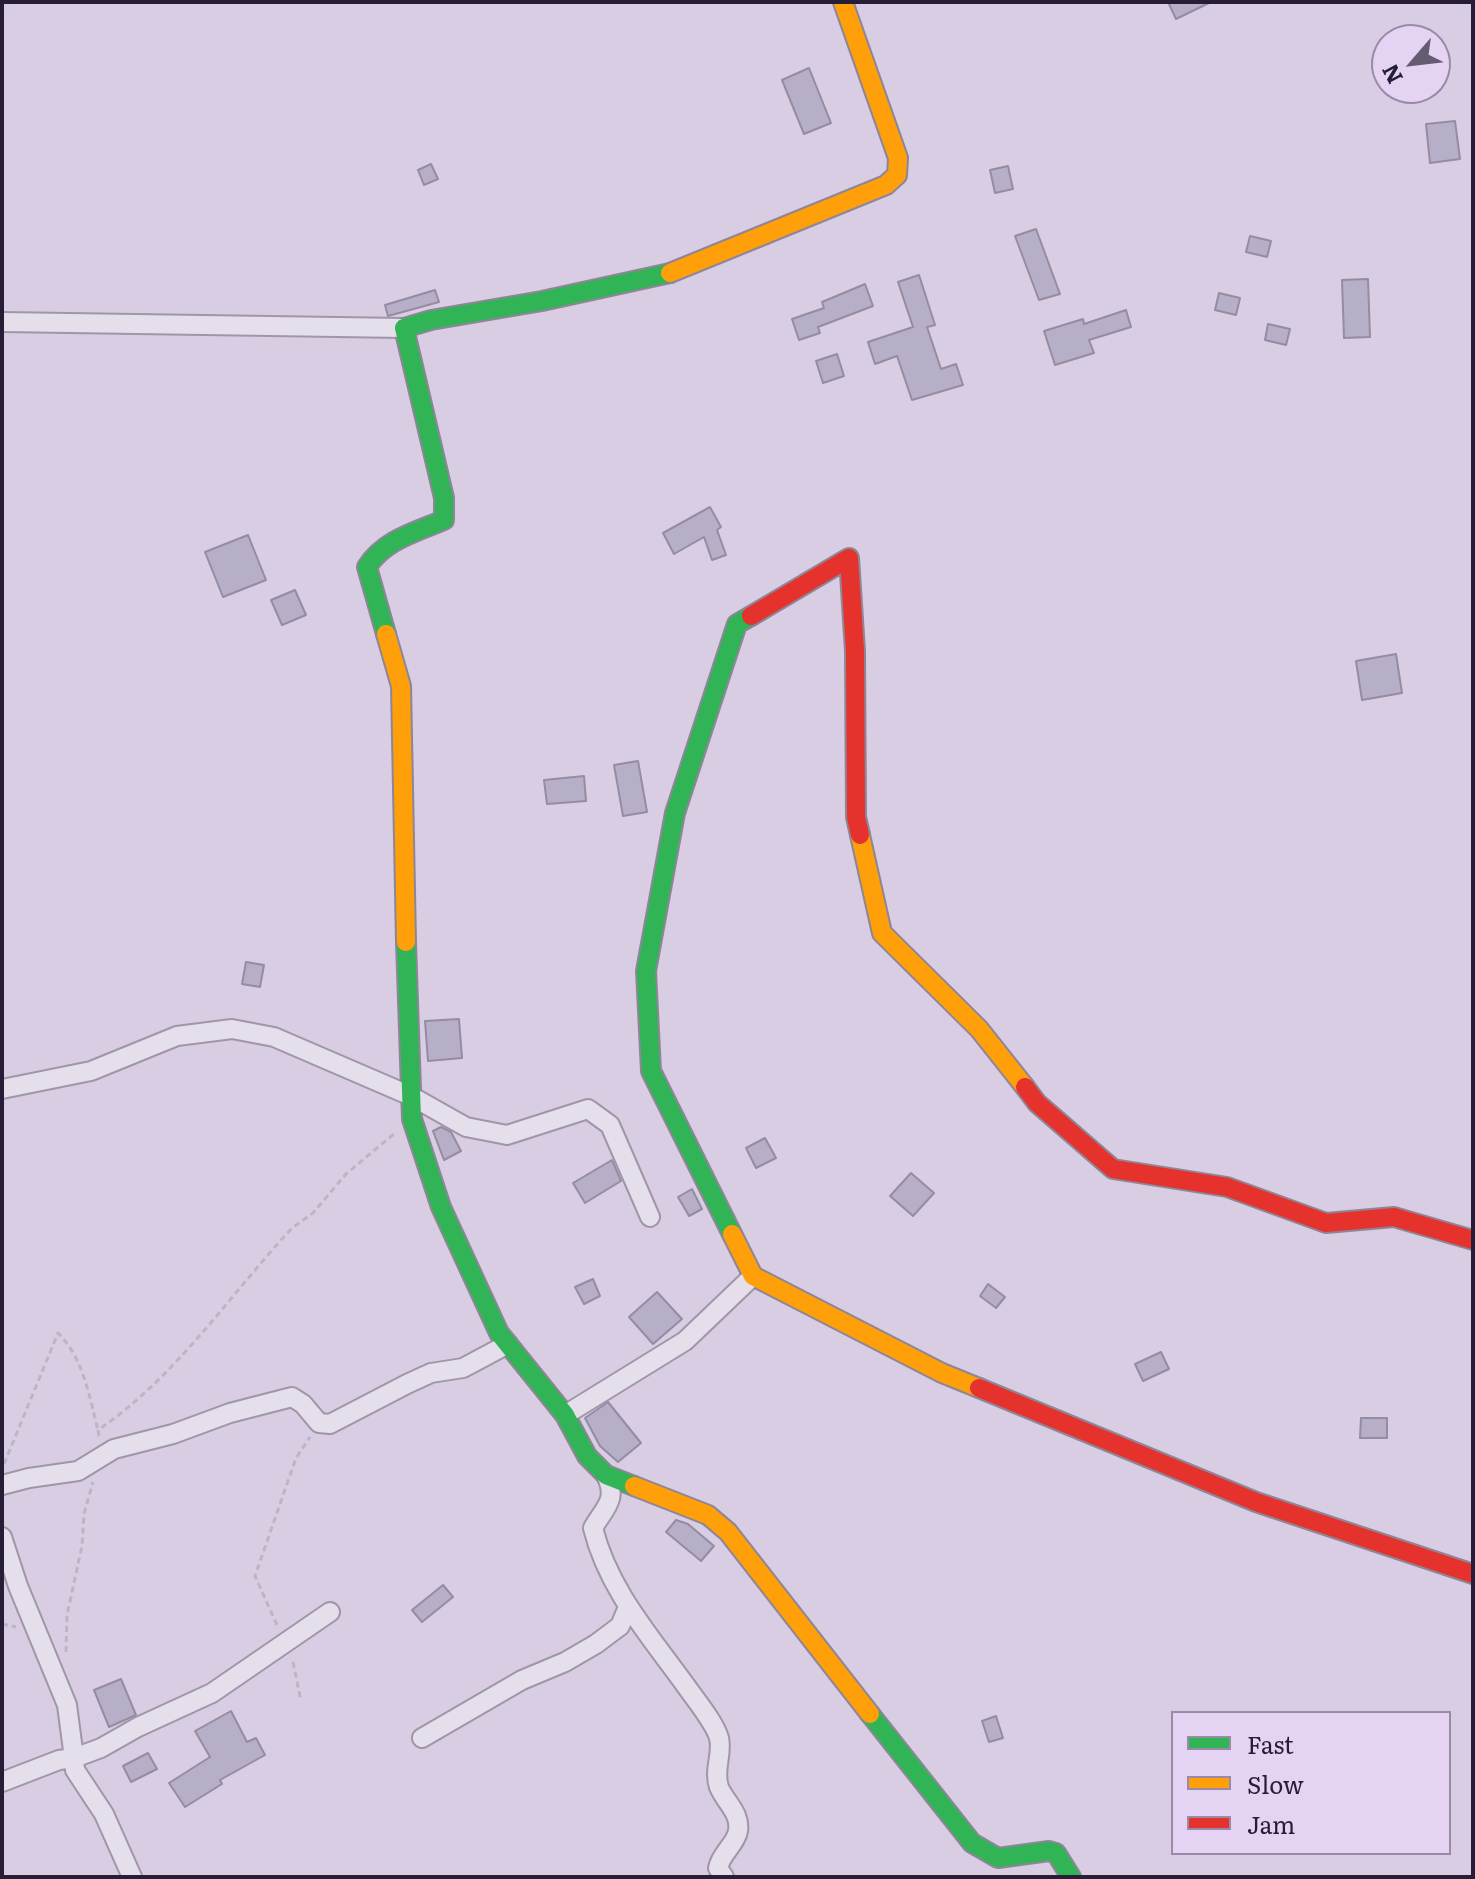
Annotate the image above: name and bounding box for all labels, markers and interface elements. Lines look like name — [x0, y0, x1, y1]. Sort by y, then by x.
north arrow — [1371, 24, 1451, 104]
text: N — [1372, 59, 1410, 90]
legend — [1171, 1711, 1451, 1855]
text: Fast — [1247, 1726, 1294, 1761]
text: Slow — [1247, 1766, 1304, 1801]
text: Jam — [1247, 1806, 1295, 1841]

